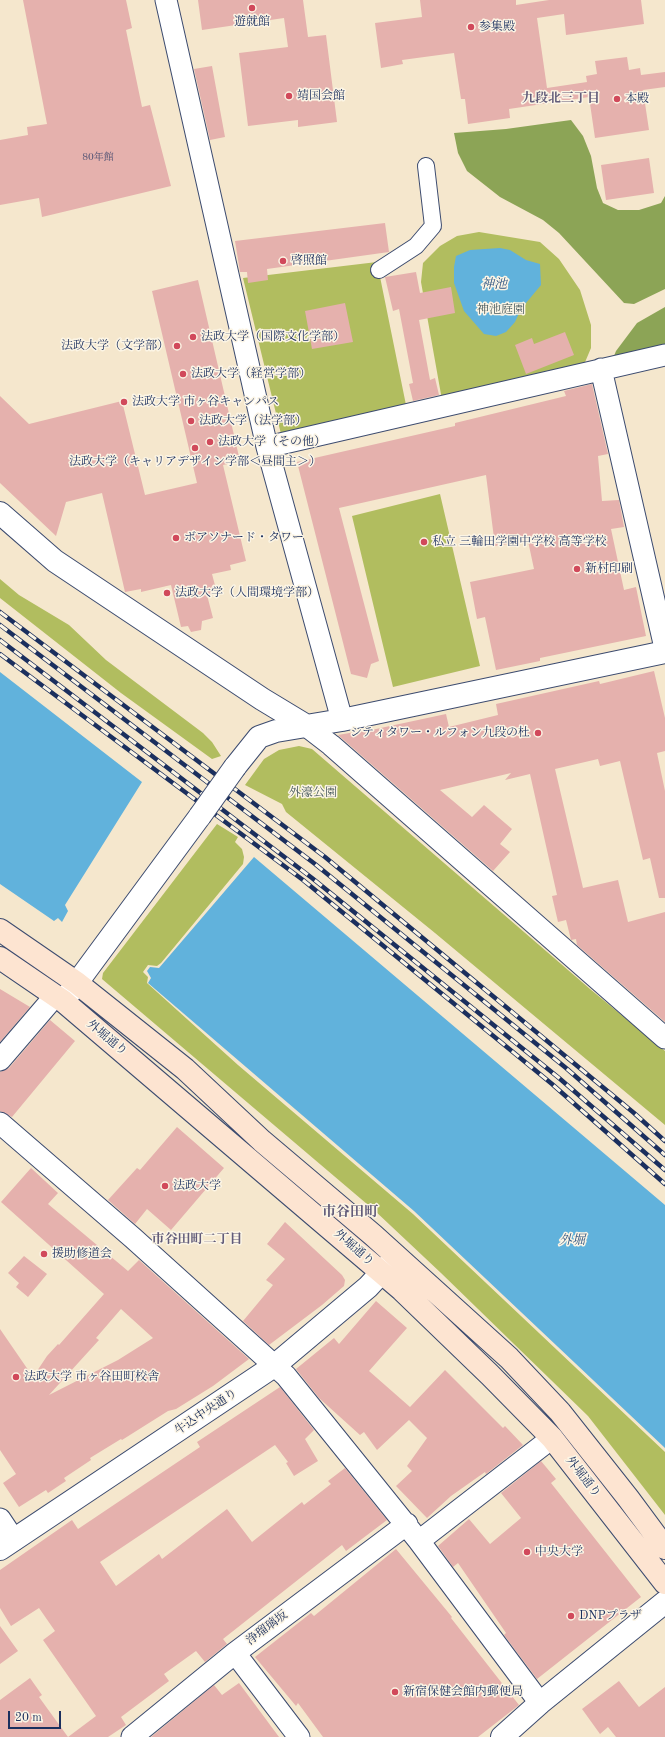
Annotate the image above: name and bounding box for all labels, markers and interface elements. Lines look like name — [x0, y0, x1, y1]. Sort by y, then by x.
marker: 遊就館 — [247, 3, 257, 13]
place label: 遊就館 — [234, 15, 270, 29]
place label: 参集殿 — [479, 20, 515, 34]
marker: 参集殿 — [466, 22, 476, 32]
place label: 靖国会館 — [297, 89, 345, 103]
marker: 靖国会館 — [284, 91, 294, 101]
district label: 九段北三丁目 — [522, 91, 600, 107]
place label: 本殿 — [625, 92, 649, 106]
marker: 本殿 — [612, 94, 622, 104]
house number: 80年館 — [82, 151, 114, 163]
place label: 啓照館 — [291, 254, 327, 268]
marker: 啓照館 — [278, 256, 288, 266]
water label: 神池 — [481, 277, 507, 293]
park label: 神池庭園 — [477, 303, 525, 317]
place label: 法政大学（国際文化学部） — [201, 330, 345, 344]
marker: 法政大学（国際文化学部） — [188, 332, 198, 342]
place label: 法政大学（文学部） — [61, 339, 169, 353]
marker: 法政大学（文学部） — [172, 341, 182, 351]
place label: 法政大学（経営学部） — [191, 367, 311, 381]
marker: 法政大学（経営学部） — [178, 369, 188, 379]
place label: 法政大学 市ヶ谷キャンパス — [132, 395, 279, 409]
marker: 法政大学 市ヶ谷キャンパス — [119, 397, 129, 407]
place label: 法政大学（法学部） — [199, 414, 307, 428]
marker: 法政大学（法学部） — [186, 416, 196, 426]
place label: 法政大学（その他） — [218, 435, 326, 449]
marker: 法政大学（その他） — [205, 437, 215, 447]
marker: 法政大学（キャリアデザイン学部＜昼間主＞） — [190, 443, 200, 453]
place label: 法政大学（キャリアデザイン学部＜昼間主＞） — [69, 455, 321, 469]
place label: ボアソナード・タワー — [184, 531, 304, 545]
marker: ボアソナード・タワー — [171, 533, 181, 543]
place label: 私立 三輪田学園中学校 高等学校 — [432, 535, 607, 549]
marker: 私立 三輪田学園中学校 高等学校 — [419, 537, 429, 547]
place label: 新村印刷 — [585, 562, 633, 576]
marker: 新村印刷 — [572, 564, 582, 574]
place label: 法政大学（人間環境学部） — [175, 586, 319, 600]
marker: 法政大学（人間環境学部） — [162, 588, 172, 598]
place label: シティタワー・ルフォン九段の杜 — [350, 726, 530, 740]
marker: シティタワー・ルフォン九段の杜 — [533, 728, 543, 738]
park label: 外濠公園 — [289, 786, 337, 800]
street label: 外堀通り — [84, 1017, 130, 1059]
place label: 法政大学 — [173, 1179, 221, 1193]
marker: 法政大学 — [160, 1181, 170, 1191]
district label: 市谷田町 — [322, 1204, 378, 1220]
street label: 外堀通り — [331, 1227, 377, 1269]
district label: 市谷田町二丁目 — [152, 1232, 242, 1248]
water label: 外堀 — [559, 1233, 585, 1249]
place label: 援助修道会 — [52, 1247, 112, 1261]
marker: 援助修道会 — [39, 1249, 49, 1259]
place label: 法政大学 市ヶ谷田町校舎 — [24, 1370, 159, 1384]
marker: 法政大学 市ヶ谷田町校舎 — [11, 1372, 21, 1382]
street label: 牛込中央通り — [172, 1386, 240, 1438]
street label: 外堀通り — [563, 1454, 603, 1500]
place label: 中央大学 — [535, 1545, 583, 1559]
marker: 中央大学 — [522, 1547, 532, 1557]
street label: 浄瑠璃坂 — [243, 1608, 291, 1648]
place label: DNPプラザ — [579, 1609, 642, 1623]
marker: DNPプラザ — [566, 1611, 576, 1621]
place label: 新宿保健会館内郵便局 — [403, 1685, 523, 1699]
marker: 新宿保健会館内郵便局 — [390, 1687, 400, 1697]
scale bar — [10, 1703, 63, 1729]
text: 20 m — [15, 1712, 42, 1724]

